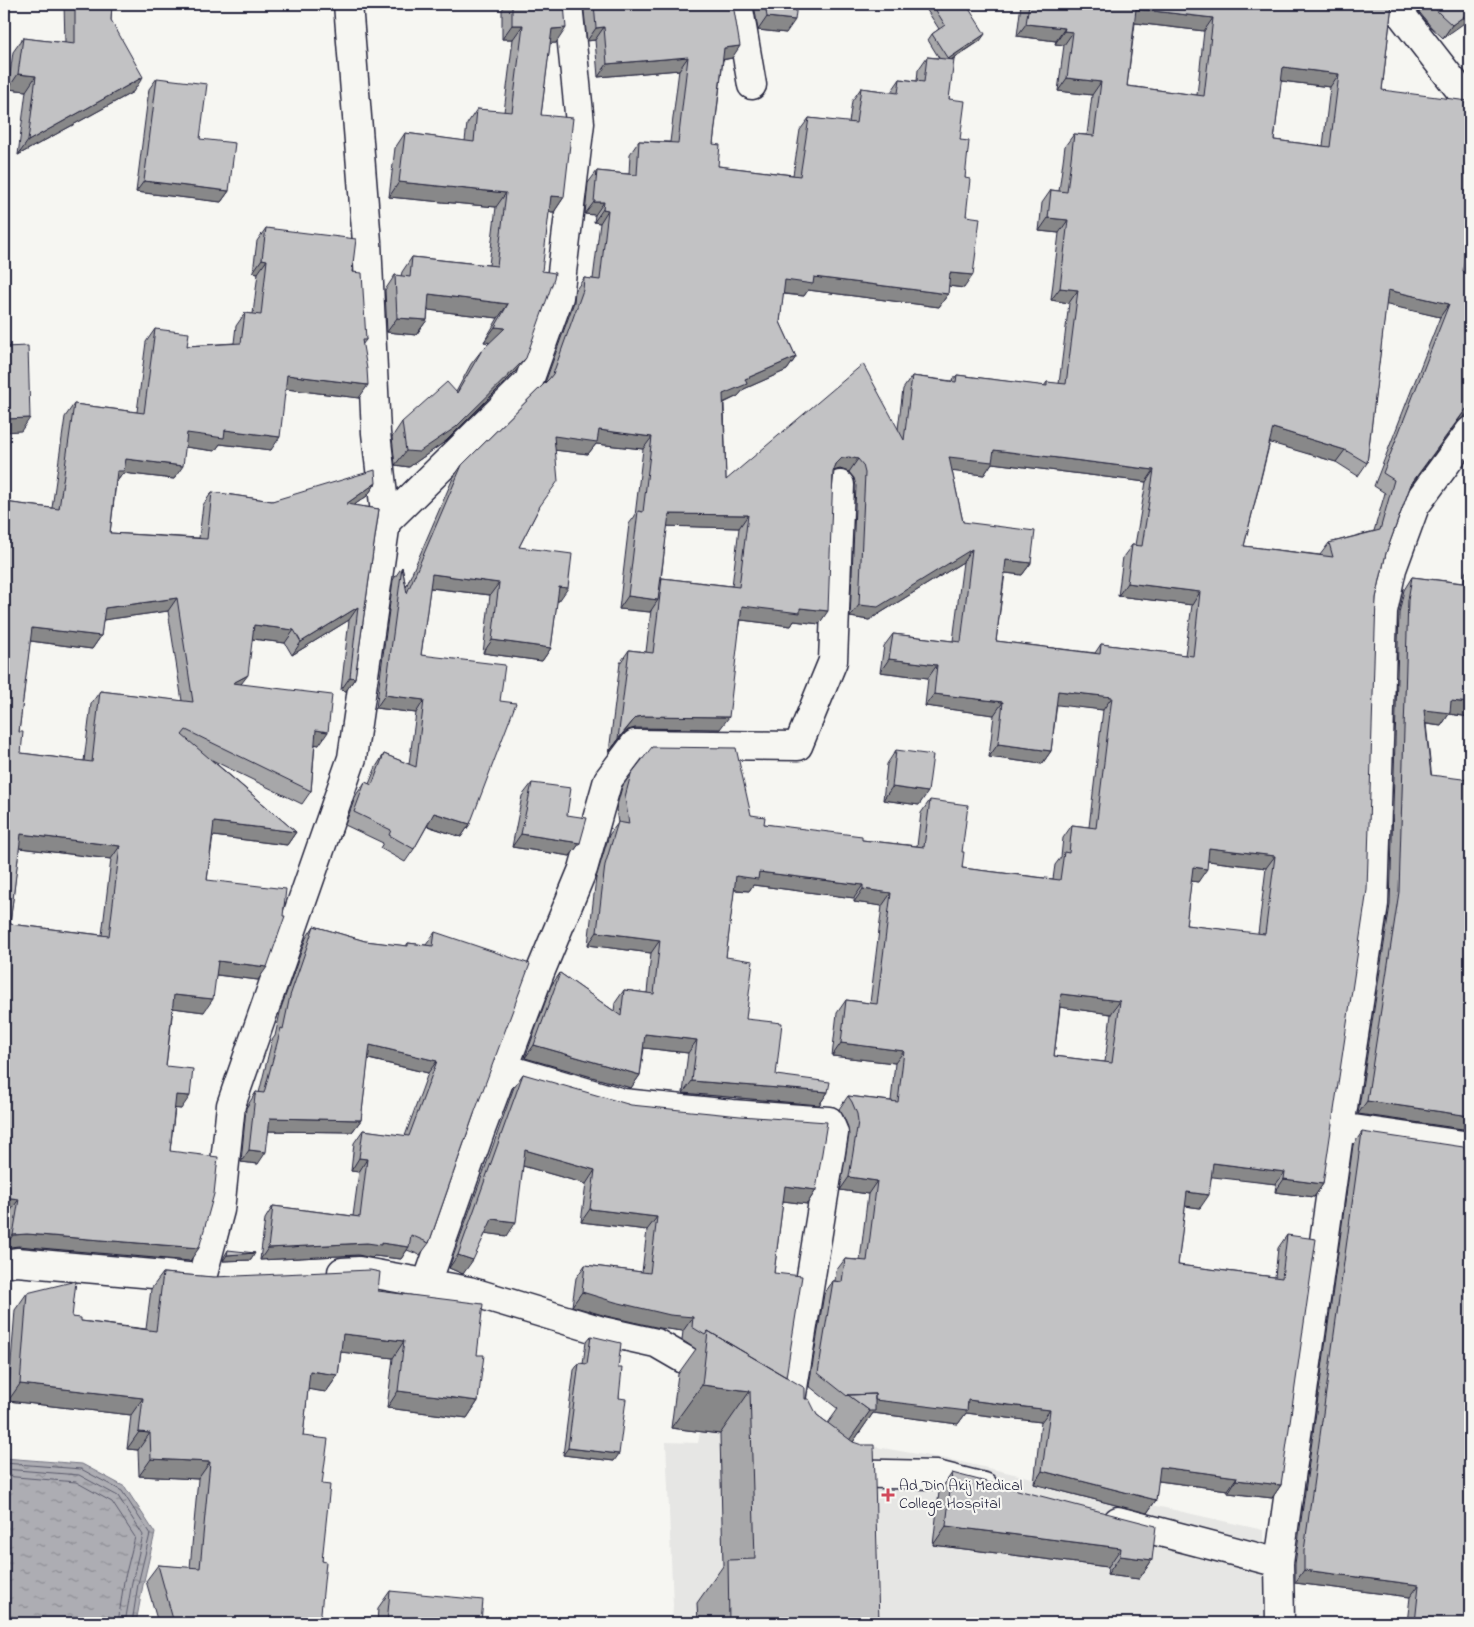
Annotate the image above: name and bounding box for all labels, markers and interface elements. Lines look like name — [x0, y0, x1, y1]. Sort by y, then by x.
place label: Ad Din Akij Medical College Hospital — [899, 1474, 1023, 1516]
marker: Ad Din Akij Medical College Hospital — [881, 1488, 895, 1502]

